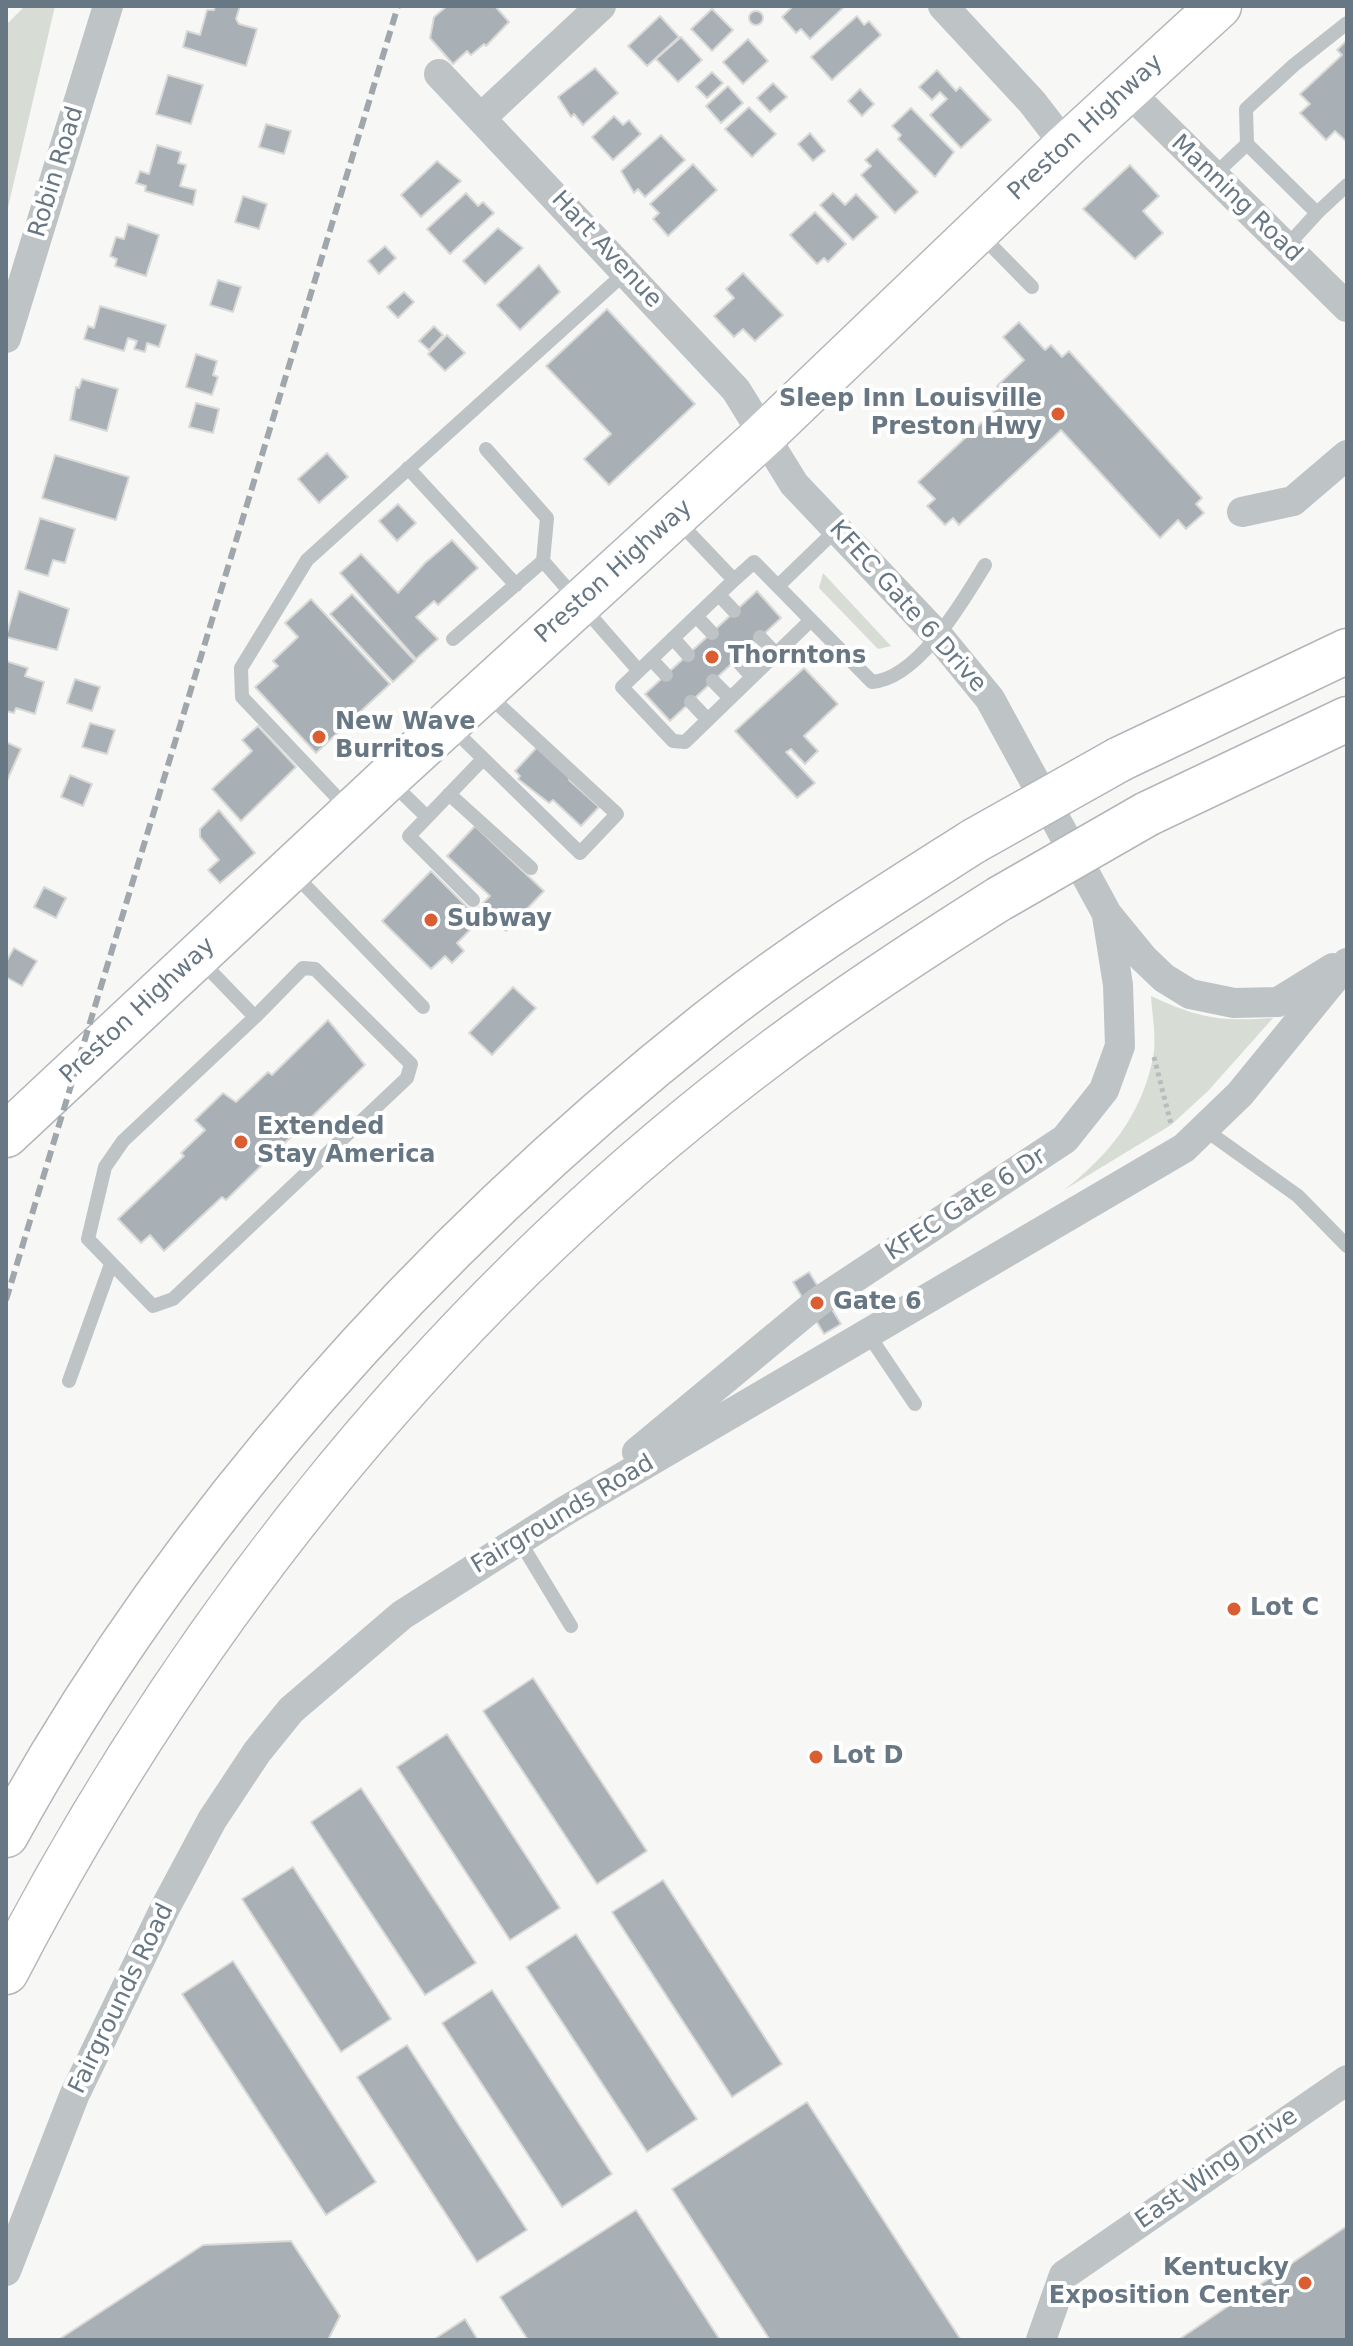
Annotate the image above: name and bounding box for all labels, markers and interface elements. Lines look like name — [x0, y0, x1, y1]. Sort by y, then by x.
street label: Preston Highway — [1003, 49, 1169, 207]
street label: Robin Road — [23, 103, 91, 241]
street label: Manning Road — [1165, 129, 1307, 269]
street label: Hart Avenue — [545, 186, 667, 314]
place label: Sleep Inn Louisville Preston Hwy — [779, 386, 1042, 442]
marker: Sleep Inn Louisville Preston Hwy — [1049, 405, 1067, 423]
street label: Preston Highway — [530, 494, 698, 650]
street label: KFEC Gate 6 Drive — [822, 515, 992, 699]
place label: Thorntons — [728, 643, 866, 671]
marker: Thorntons — [703, 648, 721, 666]
place label: New Wave Burritos — [335, 709, 476, 765]
marker: New Wave Burritos — [310, 728, 328, 746]
place label: Subway — [447, 906, 552, 934]
marker: Subway — [422, 911, 440, 929]
street label: Preston Highway — [55, 932, 221, 1090]
place label: Extended Stay America — [257, 1114, 436, 1170]
marker: Extended Stay America — [232, 1133, 250, 1151]
street label: KFEC Gate 6 Dr — [880, 1142, 1052, 1268]
place label: Gate 6 — [833, 1289, 922, 1317]
marker: Gate 6 — [808, 1294, 826, 1312]
street label: Fairgrounds Road — [467, 1449, 659, 1581]
place label: Lot C — [1250, 1595, 1319, 1623]
marker: Lot C — [1225, 1600, 1243, 1618]
place label: Lot D — [832, 1743, 904, 1771]
marker: Lot D — [807, 1748, 825, 1766]
street label: Fairgrounds Road — [64, 1899, 180, 2099]
street label: East Wing Drive — [1130, 2102, 1304, 2236]
place label: Kentucky Exposition Center — [1049, 2255, 1289, 2311]
marker: Kentucky Exposition Center — [1296, 2274, 1314, 2292]

